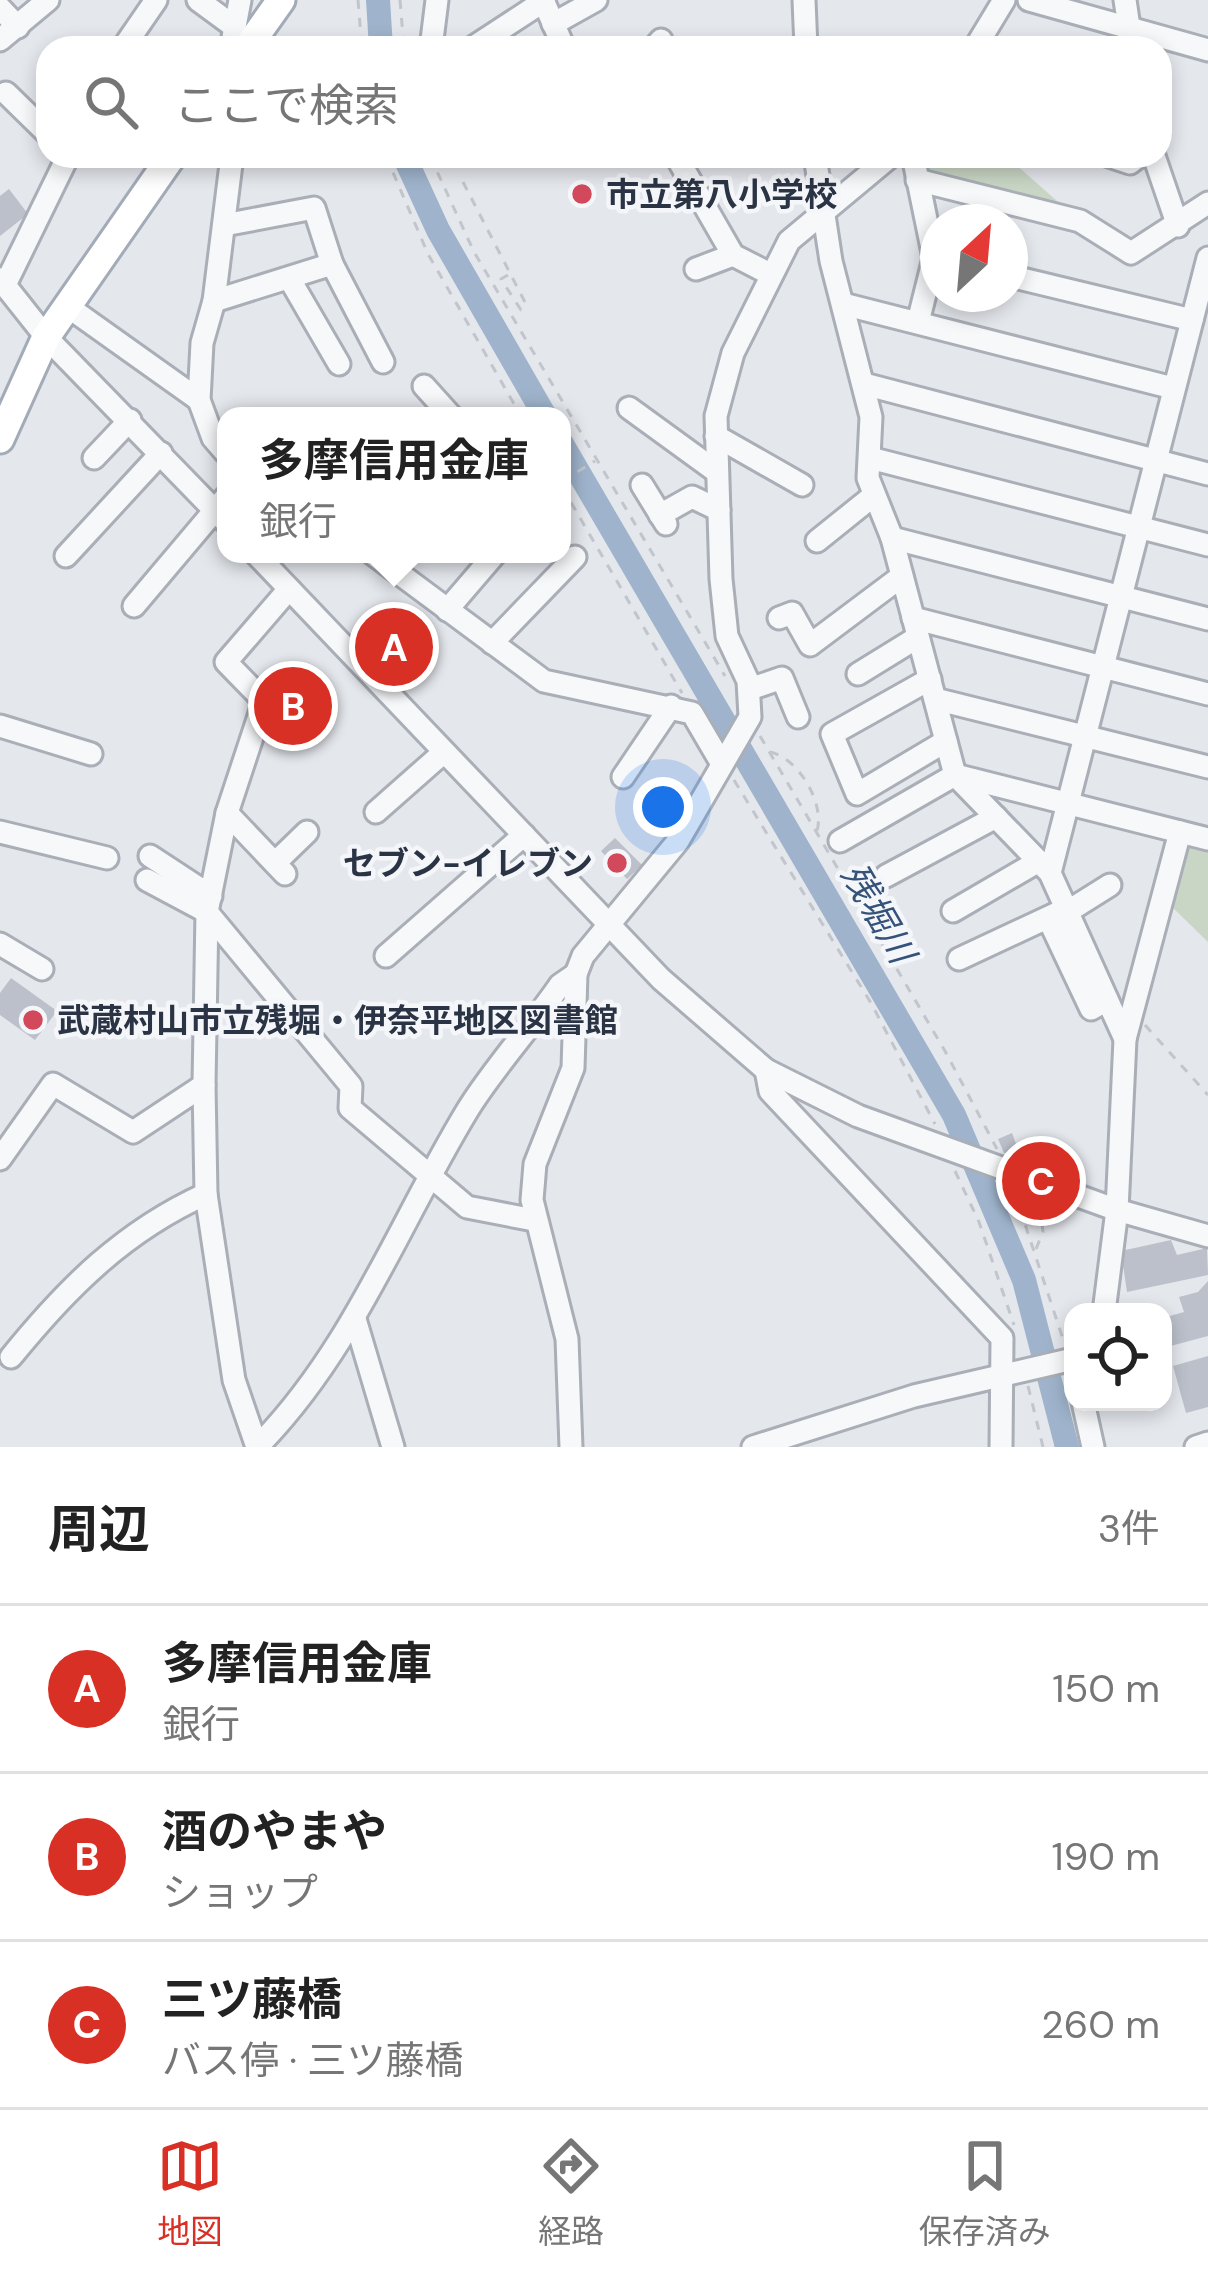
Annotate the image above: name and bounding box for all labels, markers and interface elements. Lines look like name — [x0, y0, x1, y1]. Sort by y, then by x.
search box — [36, 36, 1172, 168]
icon: search — [78, 69, 144, 135]
text: ここで検索 — [174, 76, 399, 135]
place label: 市立第八小学校 — [606, 173, 837, 216]
marker: 市立第八小学校 — [569, 181, 595, 207]
north arrow — [920, 204, 1028, 312]
popup — [217, 407, 571, 563]
text: 多摩信用金庫 — [259, 431, 529, 490]
text: 銀行 — [259, 496, 337, 547]
pin: A — [355, 602, 433, 692]
pin: B — [254, 661, 332, 751]
your location — [633, 777, 693, 837]
place label: セブン-イレブン — [343, 842, 593, 885]
marker: セブン-イレブン — [604, 850, 630, 876]
water label: 残堀川 — [831, 854, 927, 975]
place label: 武蔵村山市立残堀・伊奈平地区図書館 — [57, 999, 618, 1042]
marker: 武蔵村山市立残堀・伊奈平地区図書館 — [20, 1007, 46, 1033]
pin: C — [1002, 1136, 1080, 1226]
map controls — [1064, 1303, 1172, 1411]
button: locate — [1064, 1303, 1172, 1411]
text: 周辺 — [48, 1496, 150, 1563]
text: 3件 — [1098, 1503, 1160, 1554]
text: 多摩信用金庫 — [162, 1634, 432, 1693]
text: A — [73, 1663, 101, 1714]
text: 150 m — [1052, 1663, 1160, 1714]
text: 銀行 — [162, 1699, 240, 1750]
text: 酒のやまや — [162, 1802, 387, 1861]
text: B — [75, 1831, 99, 1882]
text: 190 m — [1052, 1831, 1160, 1882]
text: ショップ — [162, 1867, 318, 1918]
text: 三ツ藤橋 — [162, 1970, 342, 2029]
text: C — [73, 1999, 101, 2050]
text: 260 m — [1041, 1999, 1160, 2050]
text: バス停 · 三ツ藤橋 — [162, 2035, 463, 2086]
tab: 地図 — [157, 2133, 223, 2253]
tab: 経路 — [538, 2133, 604, 2253]
tab: 保存済み — [919, 2133, 1051, 2253]

